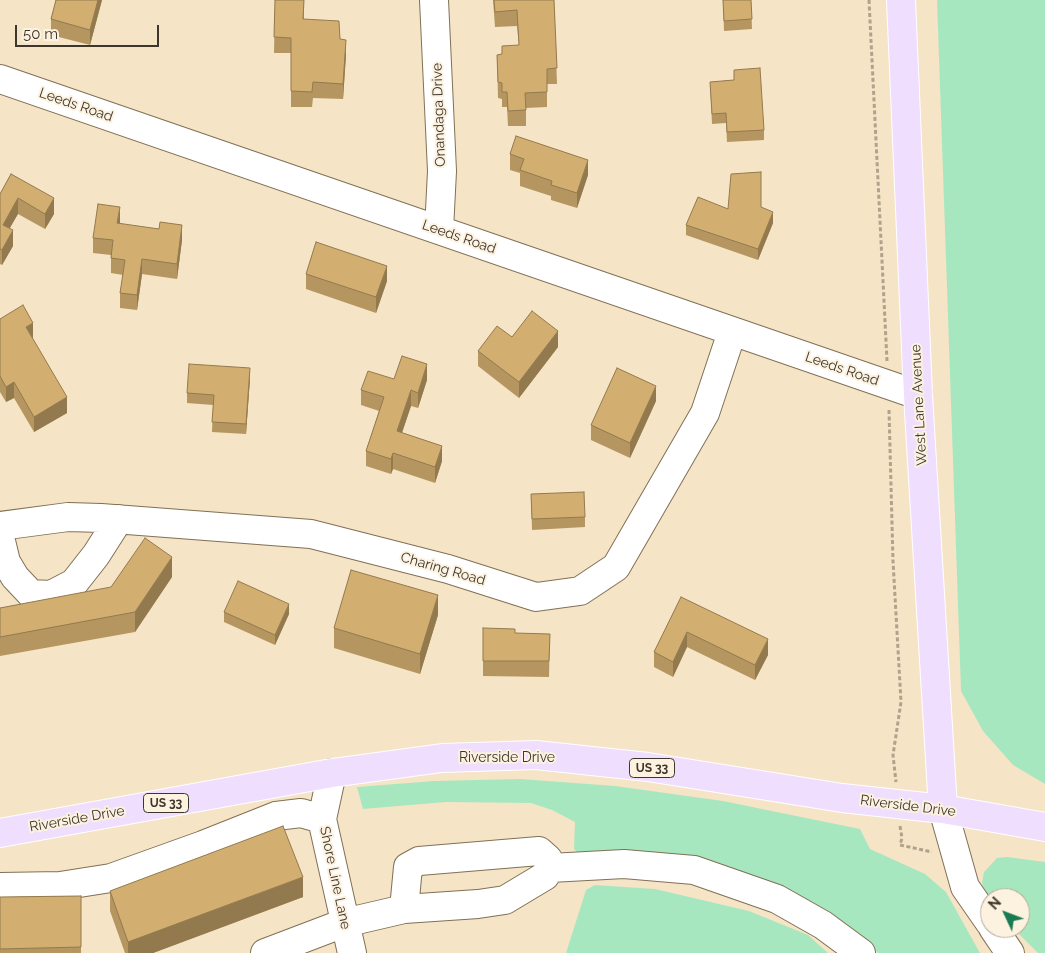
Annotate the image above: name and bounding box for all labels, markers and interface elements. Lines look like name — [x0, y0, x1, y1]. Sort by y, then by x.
scale bar — [18, 15, 161, 47]
text: 50 m — [23, 25, 58, 43]
street label: Onandaga Drive — [429, 63, 449, 167]
street label: Leeds Road — [37, 85, 115, 125]
street label: Leeds Road — [420, 217, 498, 257]
street label: West Lane Avenue — [907, 344, 931, 466]
street label: Leeds Road — [803, 349, 881, 389]
street label: Charing Road — [399, 549, 487, 589]
street label: Riverside Drive — [459, 750, 555, 766]
road number: US 33 — [630, 758, 674, 778]
street label: Riverside Drive — [859, 792, 957, 820]
road number: US 33 — [144, 794, 188, 812]
street label: Riverside Drive — [28, 802, 126, 836]
street label: Shore Line Lane — [316, 825, 354, 931]
north arrow — [980, 888, 1030, 938]
text: N — [985, 894, 1004, 913]

